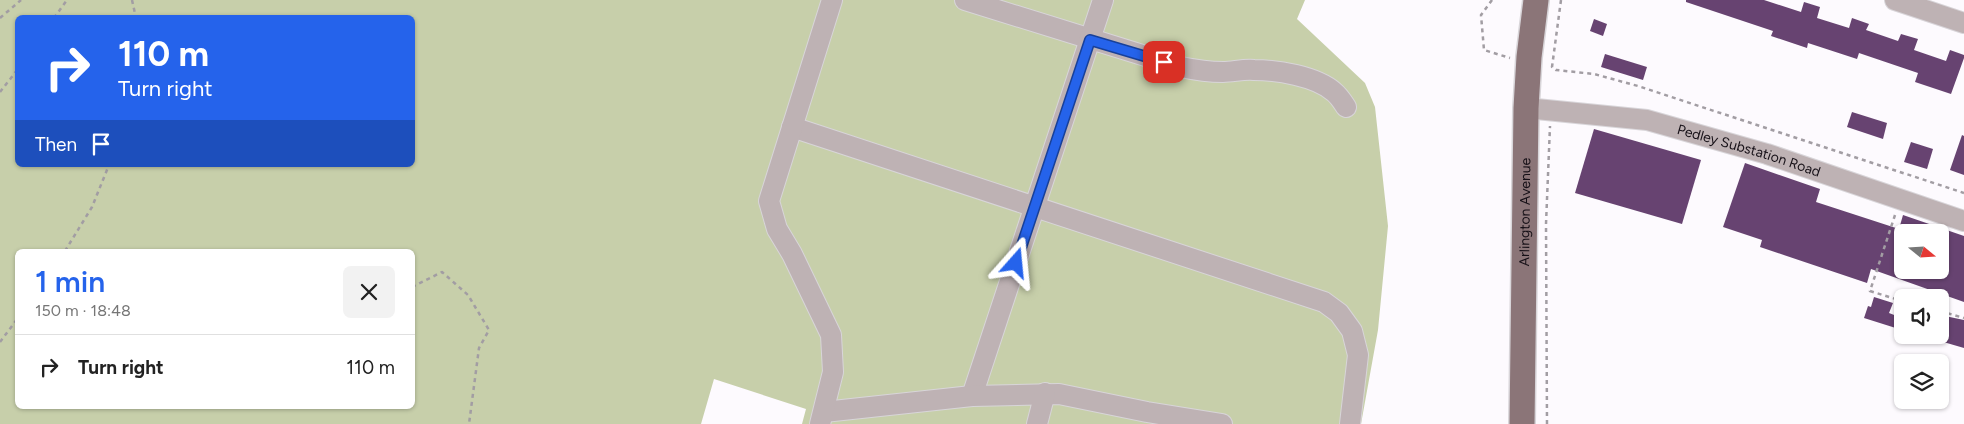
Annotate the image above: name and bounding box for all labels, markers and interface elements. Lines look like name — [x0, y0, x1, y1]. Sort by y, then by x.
text: 110 m — [118, 33, 209, 75]
icon: right — [35, 35, 100, 100]
pin — [1143, 41, 1185, 83]
icon: arrive — [1150, 48, 1178, 76]
text: Turn right — [118, 75, 213, 102]
street label: Pedley Substation Road — [1675, 121, 1823, 181]
icon: arrive — [87, 130, 115, 158]
text: Then — [35, 133, 77, 156]
street label: Arlington Avenue — [1516, 157, 1534, 266]
north arrow — [1894, 224, 1949, 279]
map controls — [1894, 224, 1949, 409]
position arrow — [989, 236, 1041, 288]
text: 1 min — [35, 263, 105, 300]
button: close — [343, 266, 395, 318]
button: sound — [1894, 289, 1949, 344]
text: 150 m · 18:48 — [35, 301, 131, 320]
icon: right — [35, 353, 63, 381]
button: layers — [1894, 354, 1949, 409]
text: Turn right — [78, 356, 164, 379]
text: 110 m — [346, 356, 395, 379]

